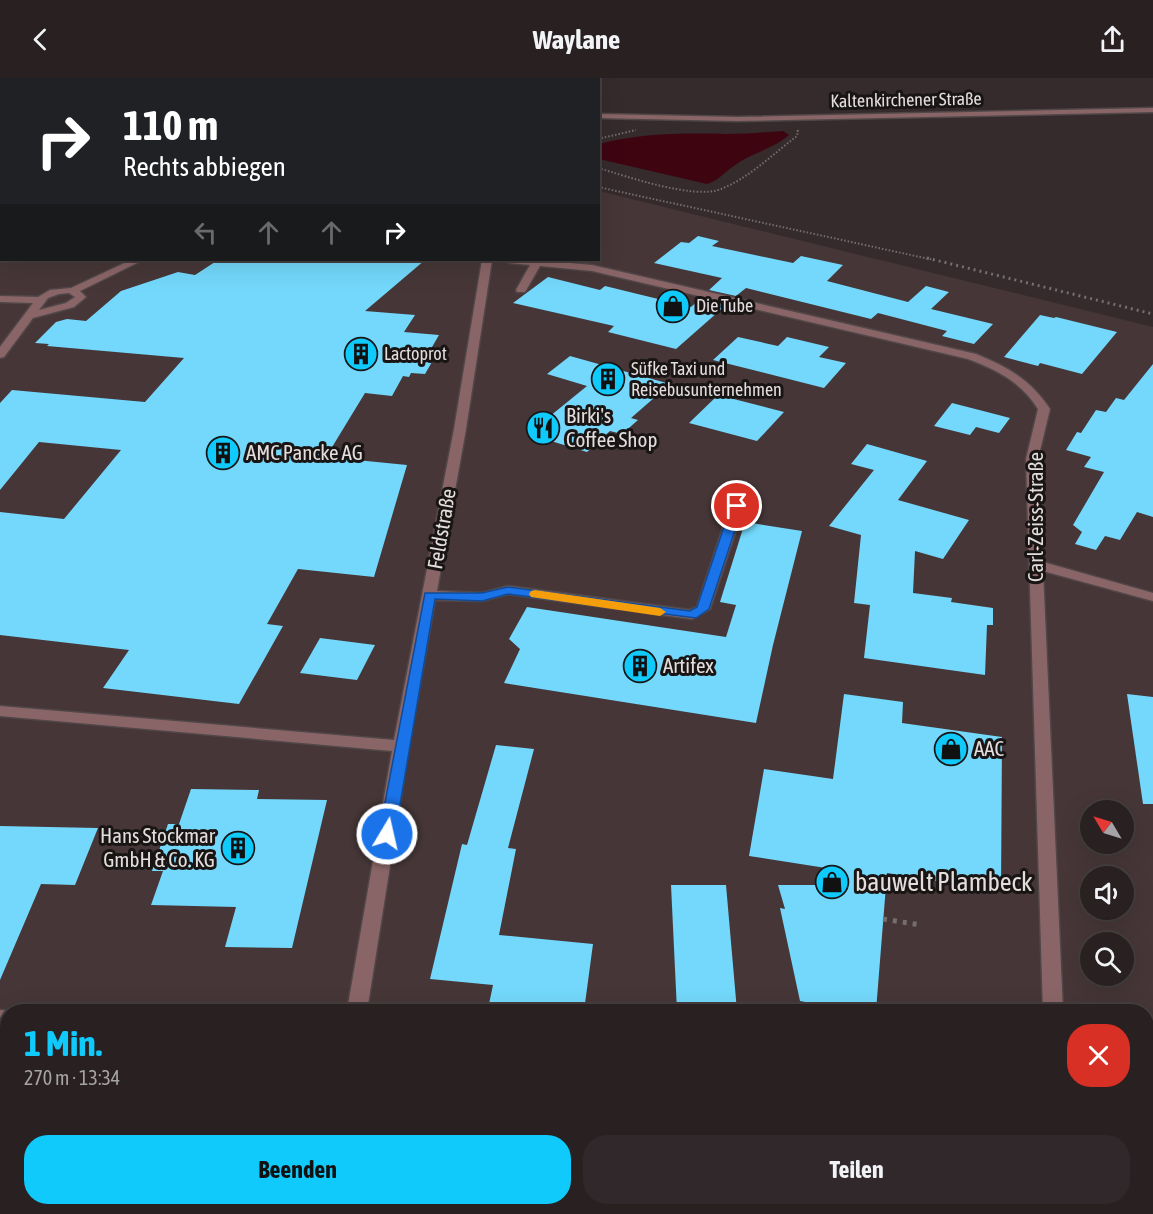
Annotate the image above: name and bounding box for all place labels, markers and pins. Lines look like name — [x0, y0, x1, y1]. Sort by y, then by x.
shop icon: Die Tube — [655, 288, 691, 324]
place label: Die Tube — [696, 295, 753, 316]
building icon: Lactoprot — [343, 336, 379, 372]
place label: Lactoprot — [384, 343, 447, 364]
place label: Süfke Taxi und Reisebusunternehmen — [631, 358, 782, 400]
building icon: Süfke Taxi und Reisebusunternehmen — [590, 361, 626, 397]
place label: Birki's Coffee Shop — [566, 403, 657, 451]
restaurant icon: Birki's Coffee Shop — [525, 410, 561, 446]
building icon: AMC Pancke AG — [205, 435, 241, 471]
place label: AMC Pancke AG — [246, 440, 363, 464]
pin — [711, 480, 762, 531]
building icon: Artifex — [622, 648, 658, 684]
place label: Artifex — [663, 653, 714, 677]
shop icon: AAC — [933, 731, 969, 767]
place label: AAC — [974, 736, 1005, 760]
place label: Hans Stockmar GmbH & Co. KG — [100, 823, 216, 871]
building icon: Hans Stockmar GmbH & Co. KG — [220, 830, 256, 866]
shop icon: bauwelt Plambeck — [814, 864, 850, 900]
place label: bauwelt Plambeck — [855, 867, 1032, 897]

